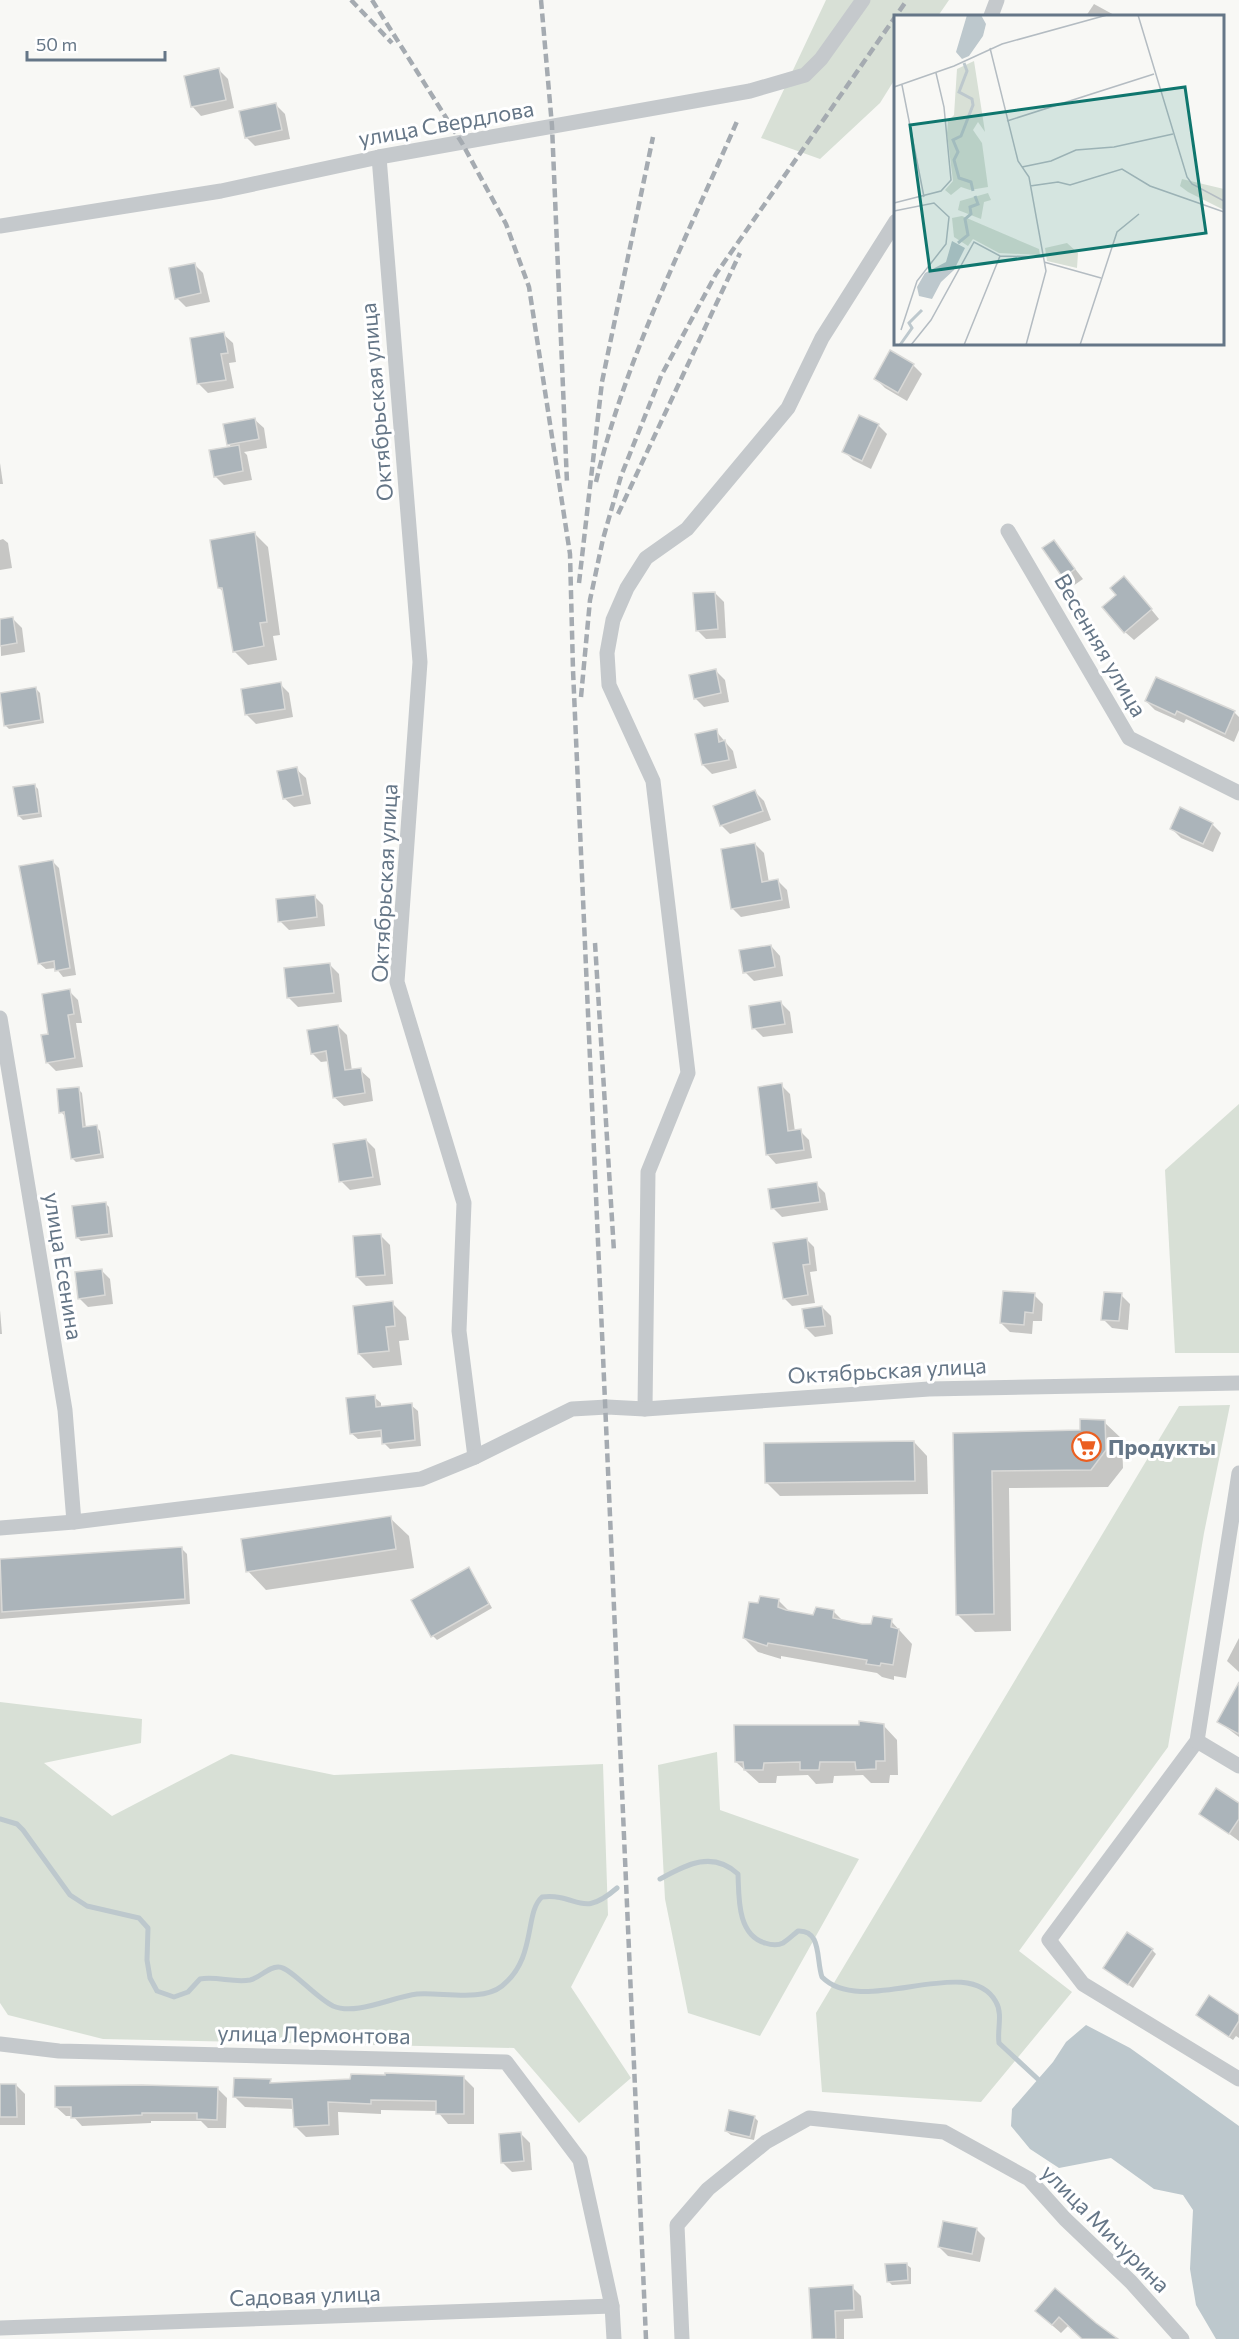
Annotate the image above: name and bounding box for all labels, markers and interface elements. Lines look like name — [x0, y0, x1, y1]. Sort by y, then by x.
inset map — [894, 15, 1224, 345]
scale bar — [27, 24, 165, 62]
text: 50 m — [36, 33, 77, 55]
street label: улица Свердлова — [356, 94, 536, 152]
street label: Октябрьская улица — [354, 302, 398, 502]
street label: Весенняя улица — [1049, 569, 1153, 721]
street label: Октябрьская улица — [365, 783, 403, 983]
street label: улица Есенина — [39, 1190, 89, 1342]
street label: Октябрьская улица — [787, 1351, 987, 1389]
supermarket icon: Продукты — [1071, 1430, 1103, 1462]
place label: Продукты — [1108, 1433, 1216, 1460]
street label: улица Лермонтова — [217, 2019, 411, 2049]
street label: улица Мичурина — [1036, 2158, 1176, 2298]
street label: Садовая улица — [229, 2279, 381, 2311]

